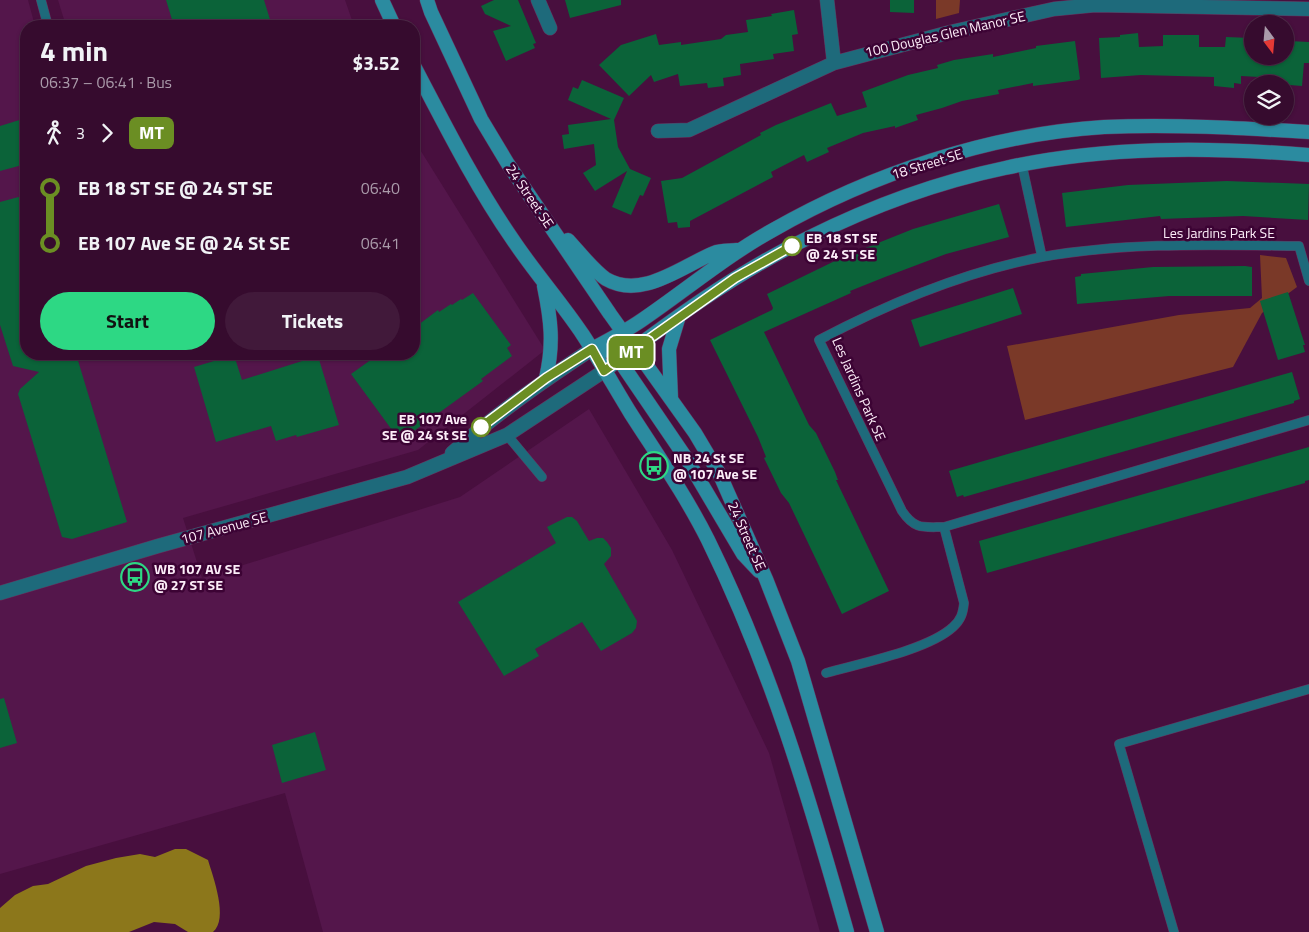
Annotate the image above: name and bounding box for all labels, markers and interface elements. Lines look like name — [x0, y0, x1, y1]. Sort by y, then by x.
street label: 100 Douglas Glen Manor SE — [863, 5, 1027, 62]
north arrow — [1244, 15, 1294, 65]
map controls — [1244, 15, 1294, 125]
text: 4 min — [40, 29, 108, 72]
text: $3.52 — [353, 48, 400, 77]
text: 06:37 – 06:41 · Bus — [40, 70, 172, 94]
button: layers — [1244, 75, 1294, 125]
icon: walk — [40, 119, 68, 147]
icon: forward — [93, 119, 121, 147]
text: MT — [139, 119, 164, 146]
text: 3 — [76, 121, 85, 145]
street label: 18 Street SE — [889, 143, 965, 184]
street label: 24 Street SE — [501, 159, 560, 232]
text: EB 18 ST SE @ 24 ST SE — [78, 173, 273, 202]
text: 06:40 — [361, 176, 400, 200]
street label: Les Jardins Park SE — [1163, 222, 1275, 243]
place label: EB 18 ST SE @ 24 ST SE — [806, 227, 878, 264]
text: EB 107 Ave SE @ 24 St SE — [78, 228, 290, 257]
text: 06:41 — [361, 231, 400, 255]
marker: EB 18 ST SE @ 24 ST SE — [782, 236, 802, 256]
button: Start — [40, 292, 215, 350]
button: Tickets — [225, 292, 400, 350]
street label: Les Jardins Park SE — [827, 333, 892, 444]
line badge: MT — [608, 336, 654, 368]
text: MT — [619, 338, 643, 365]
place label: EB 107 Ave SE @ 24 St SE — [382, 408, 467, 445]
marker: EB 107 Ave SE @ 24 St SE — [471, 417, 491, 437]
place label: NB 24 St SE @ 107 Ave SE — [673, 447, 757, 484]
bus stop icon: NB 24 St SE @ 107 Ave SE — [639, 451, 669, 481]
street label: 24 Street SE — [723, 498, 772, 574]
street label: 107 Avenue SE — [178, 506, 270, 549]
place label: WB 107 AV SE @ 27 ST SE — [154, 558, 240, 595]
bus stop icon: WB 107 AV SE @ 27 ST SE — [120, 562, 150, 592]

